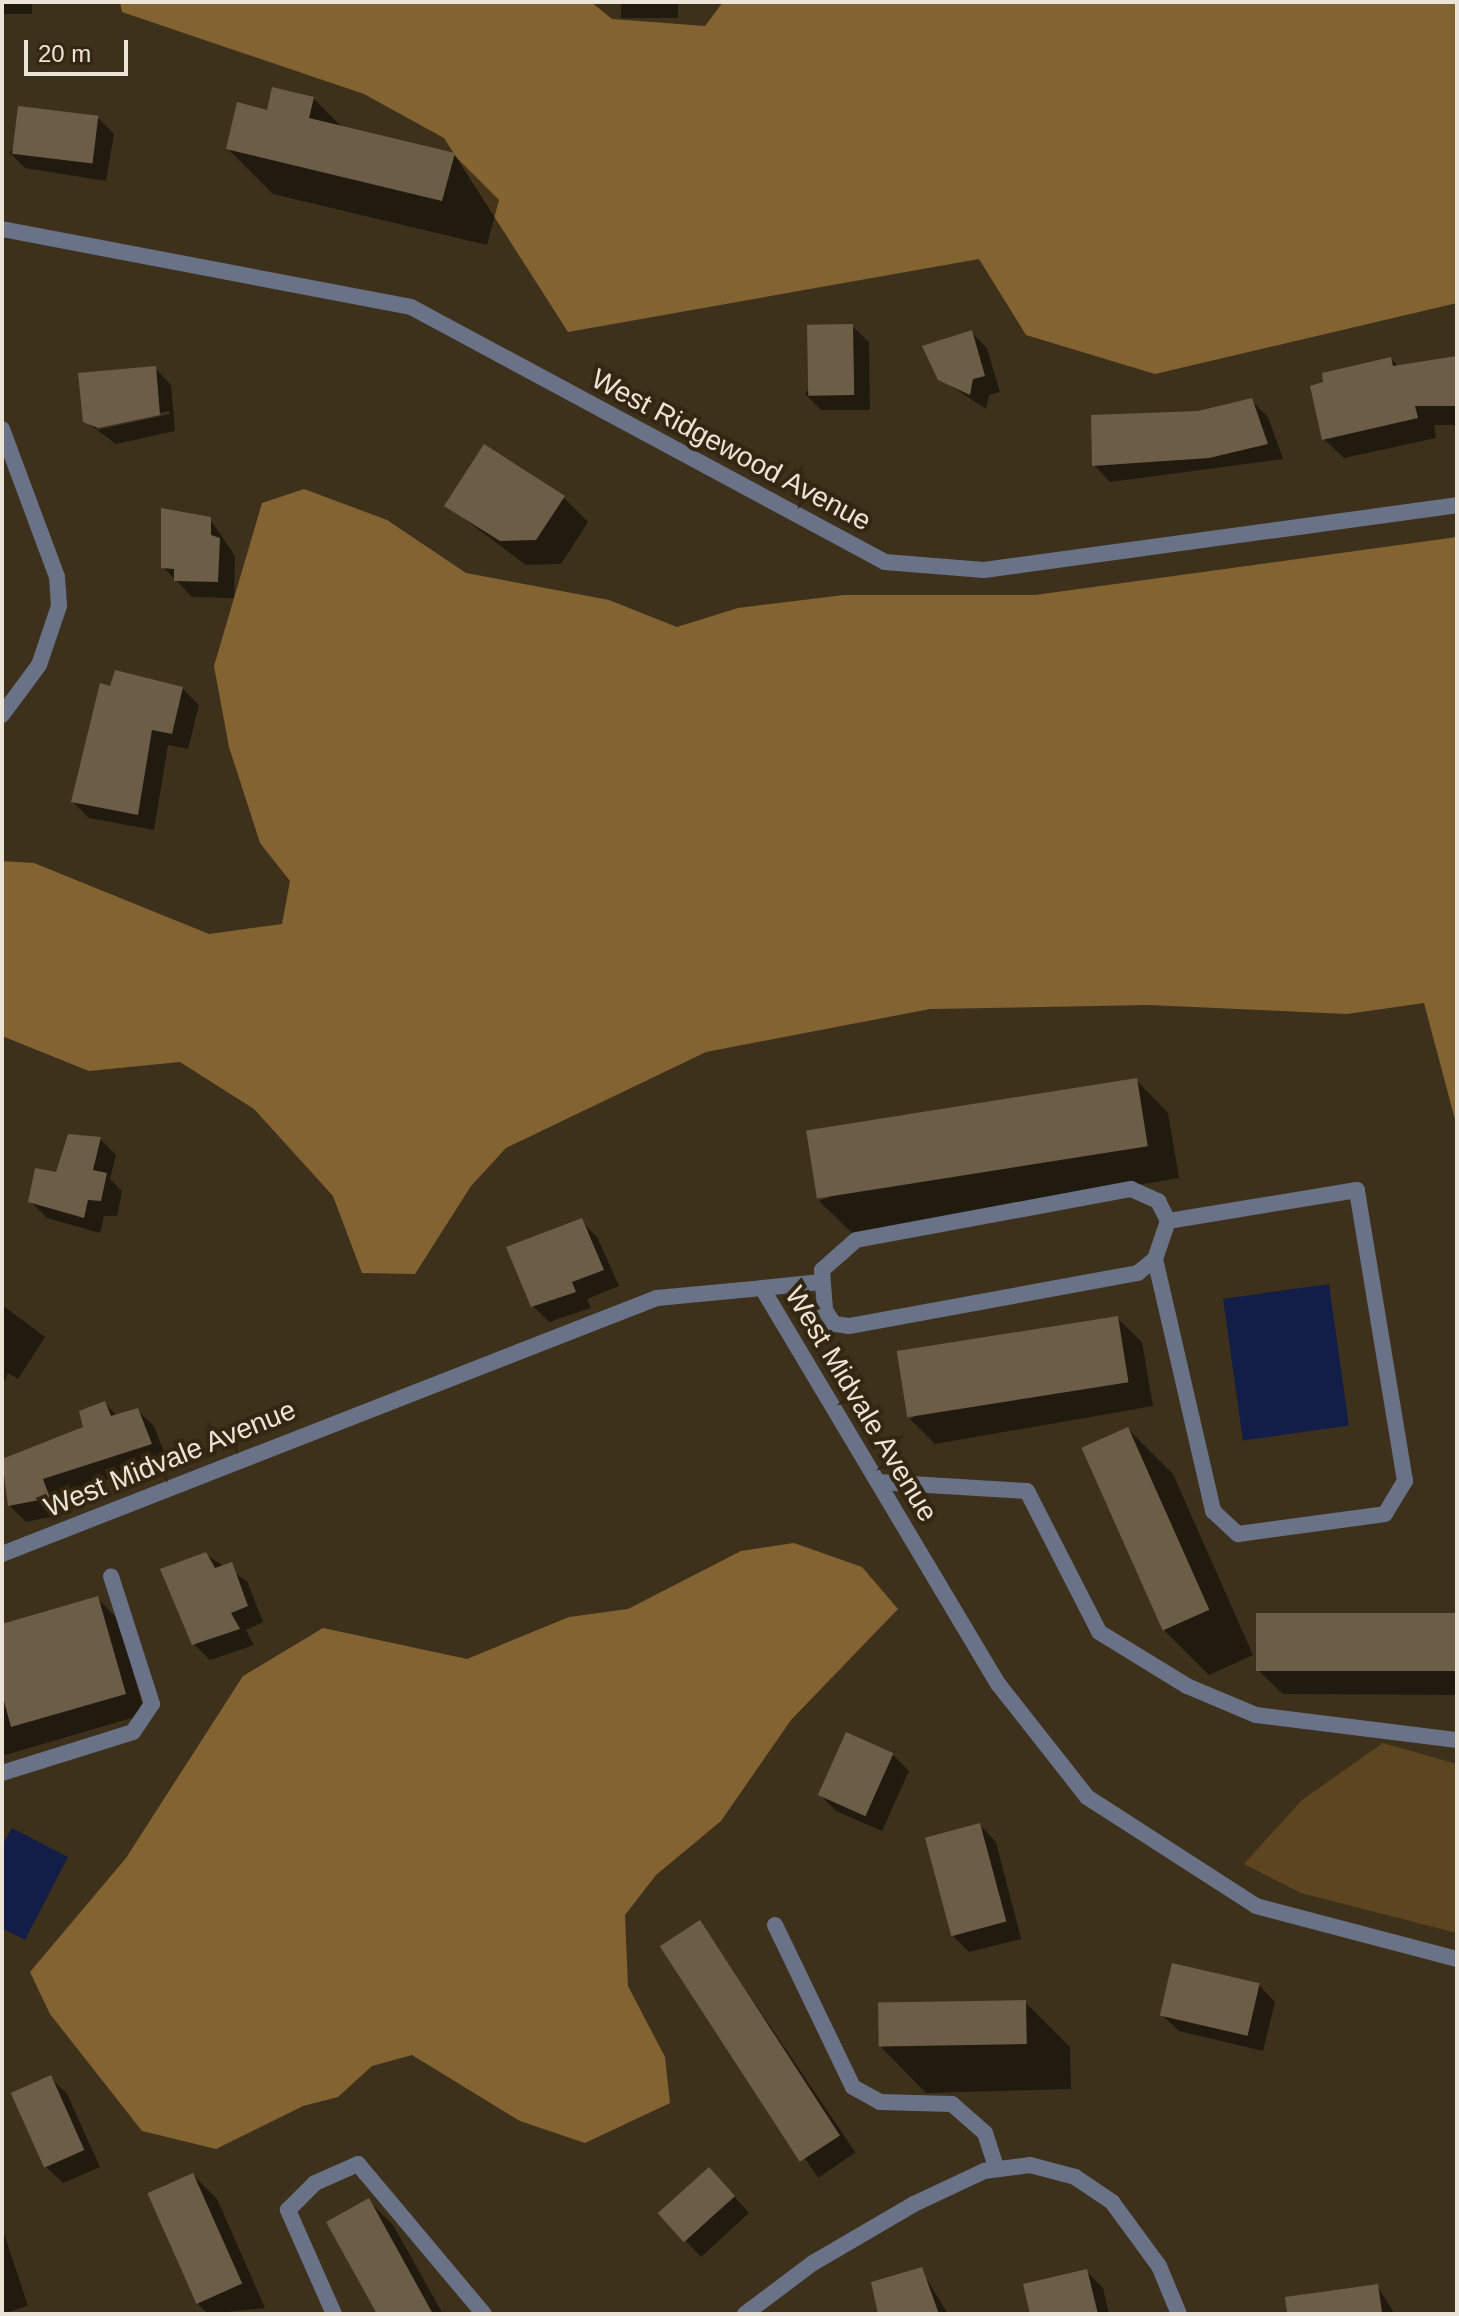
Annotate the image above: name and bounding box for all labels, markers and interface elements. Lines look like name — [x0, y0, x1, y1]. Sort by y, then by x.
scale bar — [28, 24, 132, 74]
text: 20 m — [38, 40, 91, 67]
street label: West Ridgewood Avenue — [585, 362, 877, 538]
street label: West Midvale Avenue — [777, 1280, 945, 1528]
street label: West Midvale Avenue — [39, 1393, 301, 1525]

